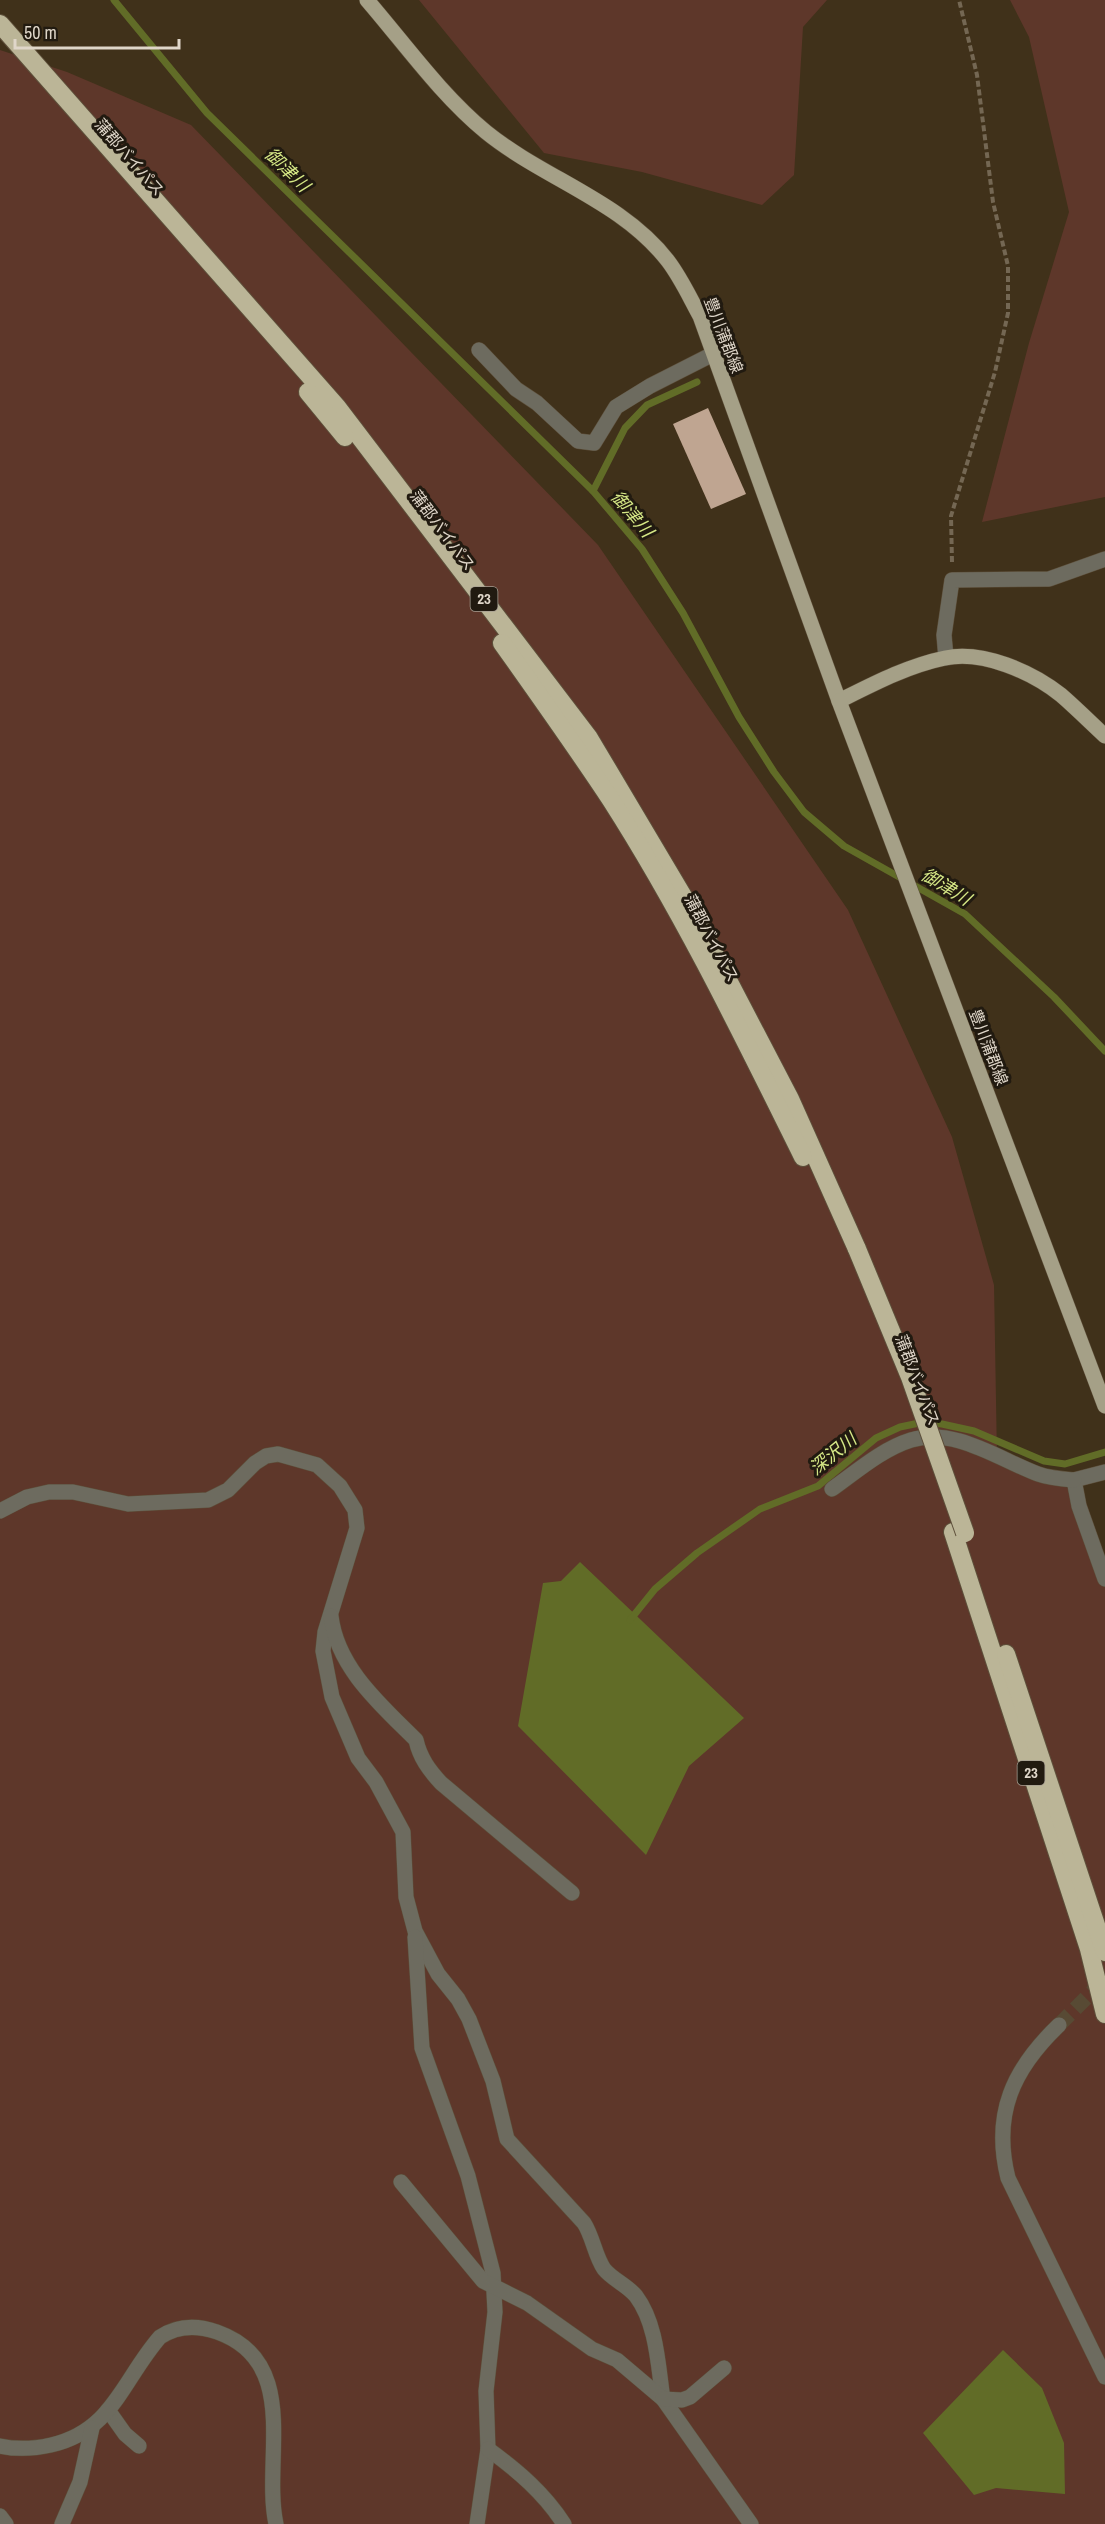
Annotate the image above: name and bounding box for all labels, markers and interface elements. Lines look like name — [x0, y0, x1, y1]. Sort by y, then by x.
scale bar — [15, 12, 178, 50]
text: 50 m — [24, 20, 57, 45]
street label: 蒲郡バイパス — [90, 114, 170, 200]
water label: 御津川 — [259, 142, 317, 199]
street label: 豊川蒲郡線 — [699, 294, 749, 376]
street label: 蒲郡バイパス — [405, 485, 481, 575]
water label: 御津川 — [605, 485, 661, 544]
road number: 23 — [470, 587, 498, 611]
water label: 御津川 — [917, 862, 978, 912]
street label: 蒲郡バイパス — [680, 891, 744, 985]
street label: 豊川蒲郡線 — [964, 1006, 1014, 1088]
street label: 蒲郡バイパス — [891, 1331, 945, 1429]
water label: 深沢川 — [804, 1426, 863, 1480]
road number: 23 — [1018, 1761, 1044, 1785]

